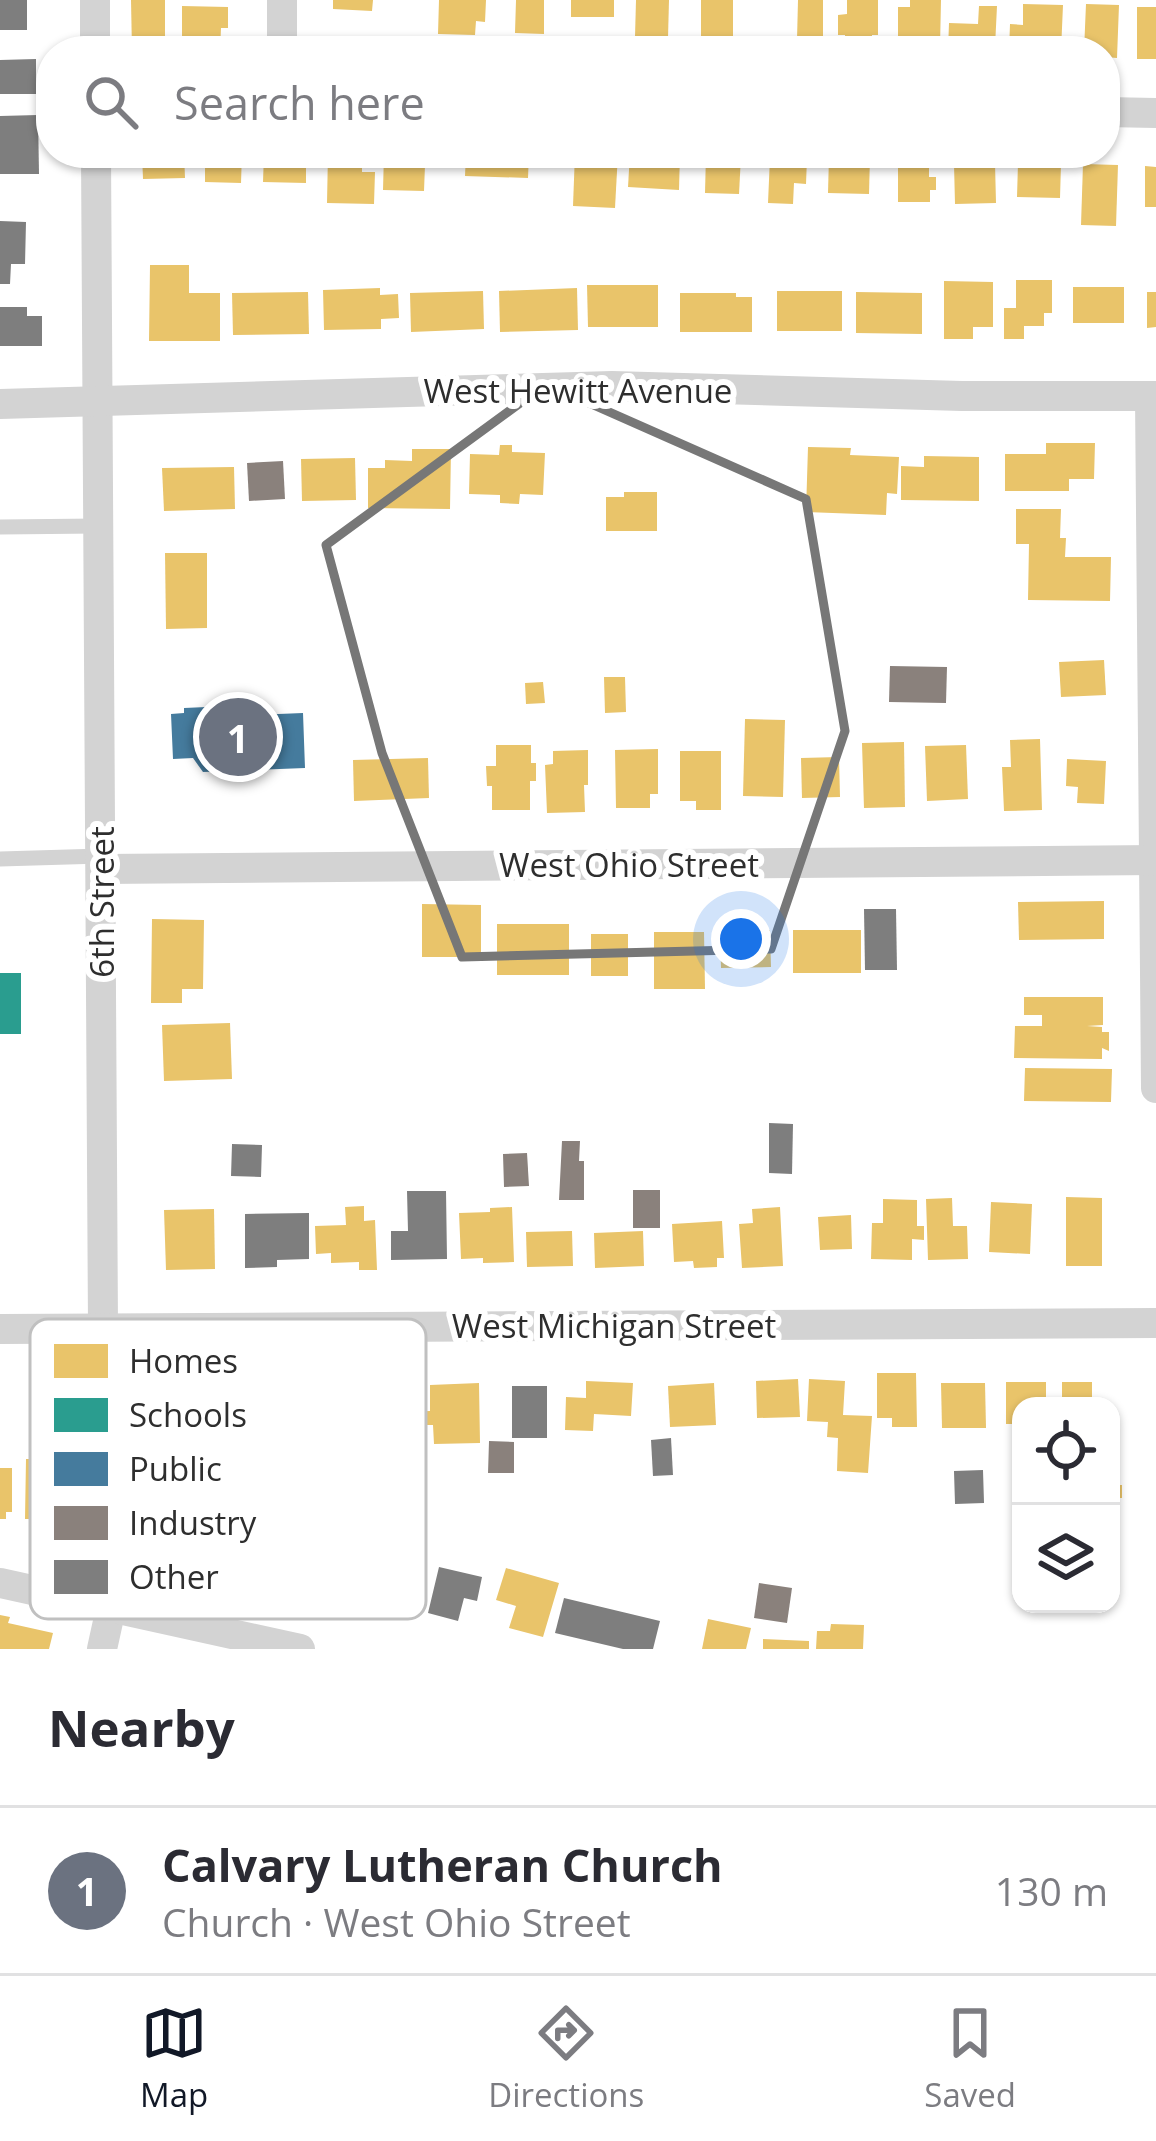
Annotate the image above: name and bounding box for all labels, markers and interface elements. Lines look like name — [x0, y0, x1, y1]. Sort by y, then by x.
search box — [36, 36, 1120, 168]
icon: search — [78, 69, 144, 135]
text: Search here — [174, 72, 425, 133]
street label: West Hewitt Avenue — [424, 368, 732, 413]
pin: 1 — [199, 692, 277, 782]
street label: 6th Street — [79, 826, 124, 978]
street label: West Ohio Street — [499, 842, 759, 887]
your location — [711, 909, 771, 969]
street label: West Michigan Street — [452, 1303, 776, 1348]
legend — [30, 1319, 426, 1619]
text: Homes — [129, 1338, 238, 1383]
text: Schools — [129, 1392, 247, 1437]
map controls — [1012, 1397, 1120, 1613]
button: locate — [1012, 1397, 1120, 1505]
text: Public — [129, 1446, 222, 1491]
text: Industry — [129, 1500, 257, 1545]
button: layers — [1012, 1505, 1120, 1613]
text: Other — [129, 1554, 219, 1599]
text: Nearby — [48, 1692, 235, 1762]
text: Calvary Lutheran Church — [162, 1834, 723, 1895]
text: 1 — [76, 1864, 98, 1917]
text: 130 m — [995, 1864, 1108, 1917]
text: Church · West Ohio Street — [162, 1895, 631, 1948]
tab: Map — [140, 2000, 208, 2117]
tab: Directions — [488, 2000, 644, 2117]
tab: Saved — [924, 2000, 1016, 2117]

